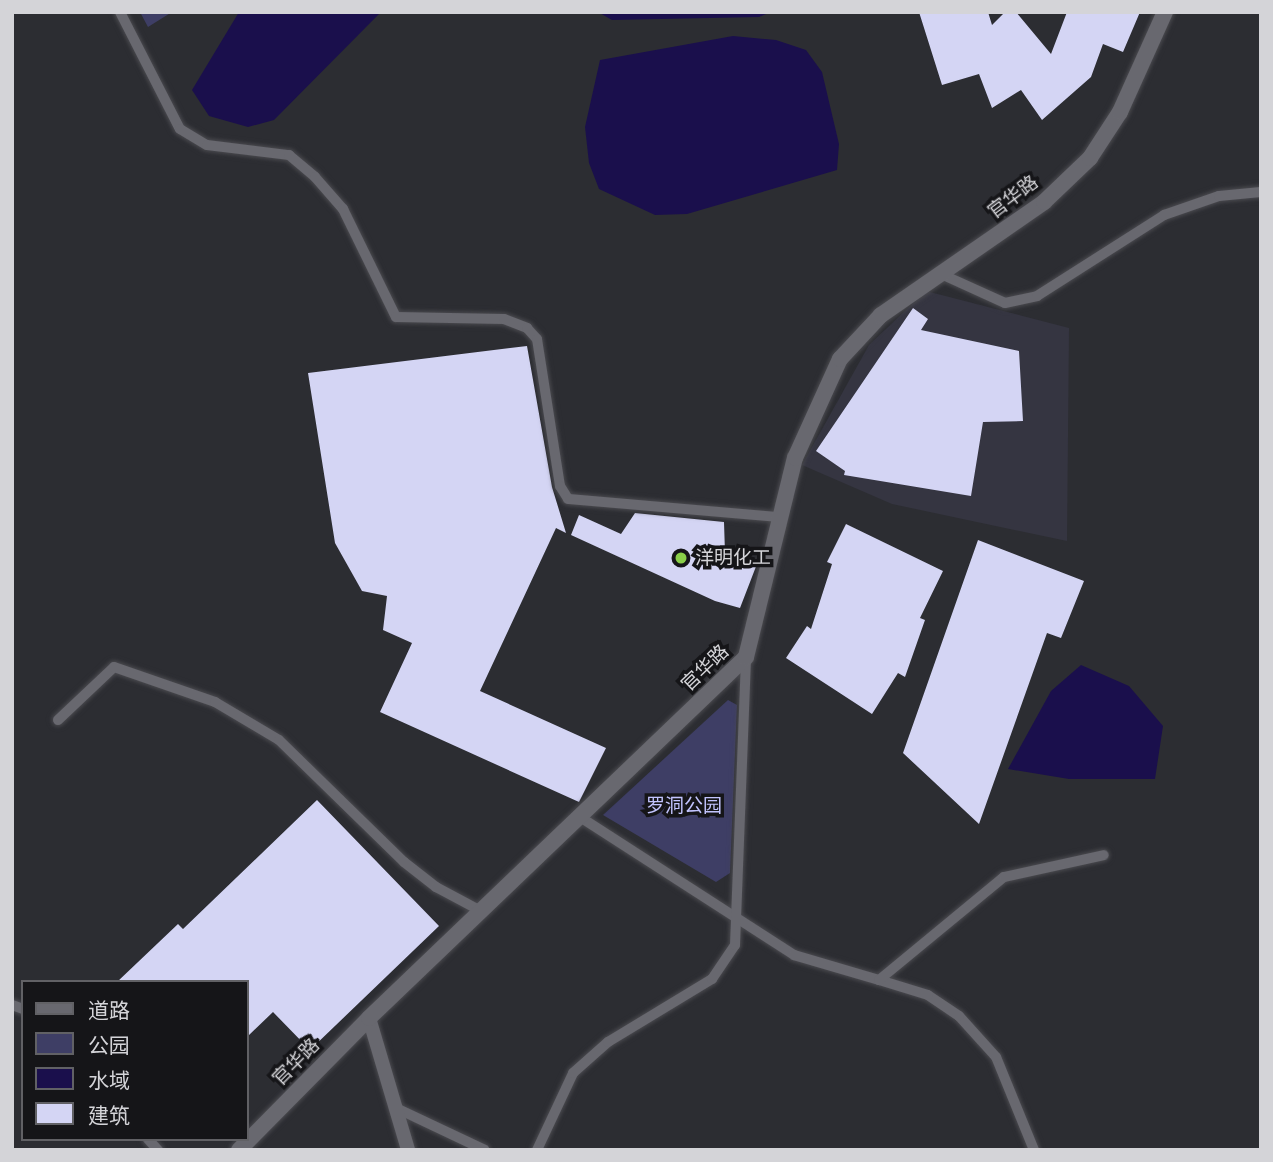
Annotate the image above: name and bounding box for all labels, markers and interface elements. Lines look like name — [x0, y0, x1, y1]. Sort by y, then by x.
street label: 官华路 — [983, 171, 1043, 223]
place label: 洋明化工 — [695, 547, 771, 569]
marker: 洋明化工 — [673, 550, 689, 566]
street label: 官华路 — [677, 640, 733, 696]
park label: 罗洞公园 — [646, 795, 722, 817]
legend — [21, 980, 248, 1141]
text: 道路 — [88, 996, 130, 1024]
text: 公园 — [88, 1031, 130, 1059]
street label: 官华路 — [268, 1034, 324, 1090]
text: 水域 — [88, 1066, 130, 1094]
text: 建筑 — [88, 1101, 130, 1129]

